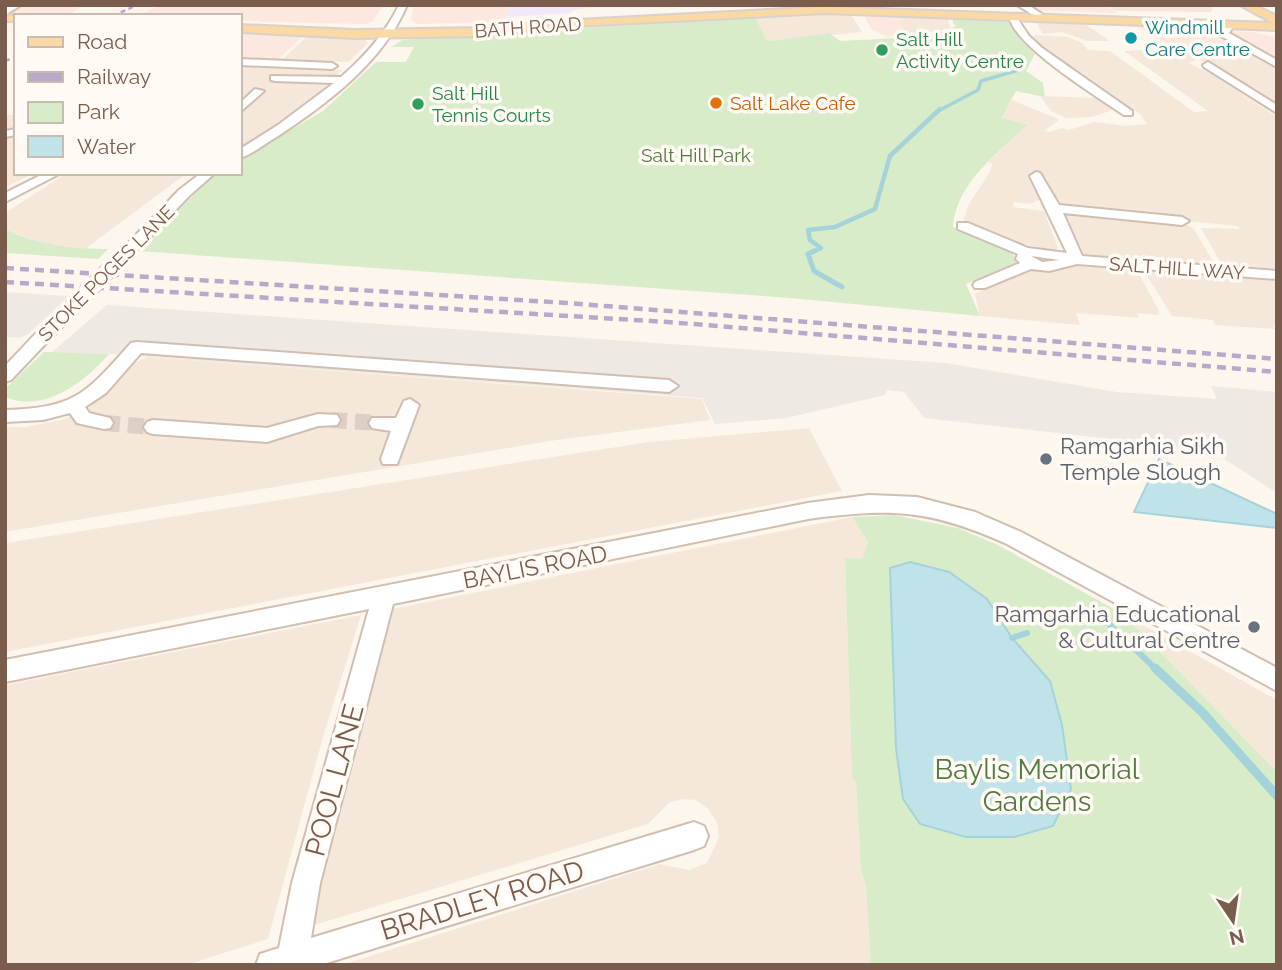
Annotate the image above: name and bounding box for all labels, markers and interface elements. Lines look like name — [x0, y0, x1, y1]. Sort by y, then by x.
street label: BATH ROAD — [474, 12, 582, 42]
legend — [14, 14, 242, 175]
place label: Windmill Care Centre — [1145, 16, 1250, 60]
place label: Salt Hill Activity Centre — [896, 28, 1024, 72]
text: Road — [77, 29, 127, 54]
marker: Windmill Care Centre — [1123, 30, 1139, 46]
marker: Salt Hill Activity Centre — [874, 42, 890, 58]
text: Railway — [77, 64, 151, 89]
place label: Salt Hill Tennis Courts — [432, 82, 551, 126]
place label: Salt Lake Cafe — [730, 92, 856, 114]
marker: Salt Lake Cafe — [708, 95, 724, 111]
marker: Salt Hill Tennis Courts — [410, 96, 426, 112]
text: Park — [77, 99, 120, 124]
text: Water — [77, 134, 136, 159]
park label: Salt Hill Park — [641, 144, 751, 166]
street label: STOKE POGES LANE — [33, 200, 179, 346]
street label: SALT HILL WAY — [1108, 252, 1246, 284]
place label: Ramgarhia Sikh Temple Slough — [1060, 432, 1225, 485]
marker: Ramgarhia Sikh Temple Slough — [1038, 451, 1054, 467]
street label: BAYLIS ROAD — [461, 539, 609, 594]
place label: Ramgarhia Educational & Cultural Centre — [995, 600, 1241, 653]
marker: Ramgarhia Educational & Cultural Centre — [1246, 619, 1262, 635]
street label: POOL LANE — [298, 700, 371, 860]
park label: Baylis Memorial Gardens — [935, 753, 1140, 818]
street label: BRADLEY ROAD — [376, 854, 588, 947]
north arrow — [1198, 886, 1268, 956]
text: N — [1227, 925, 1246, 950]

